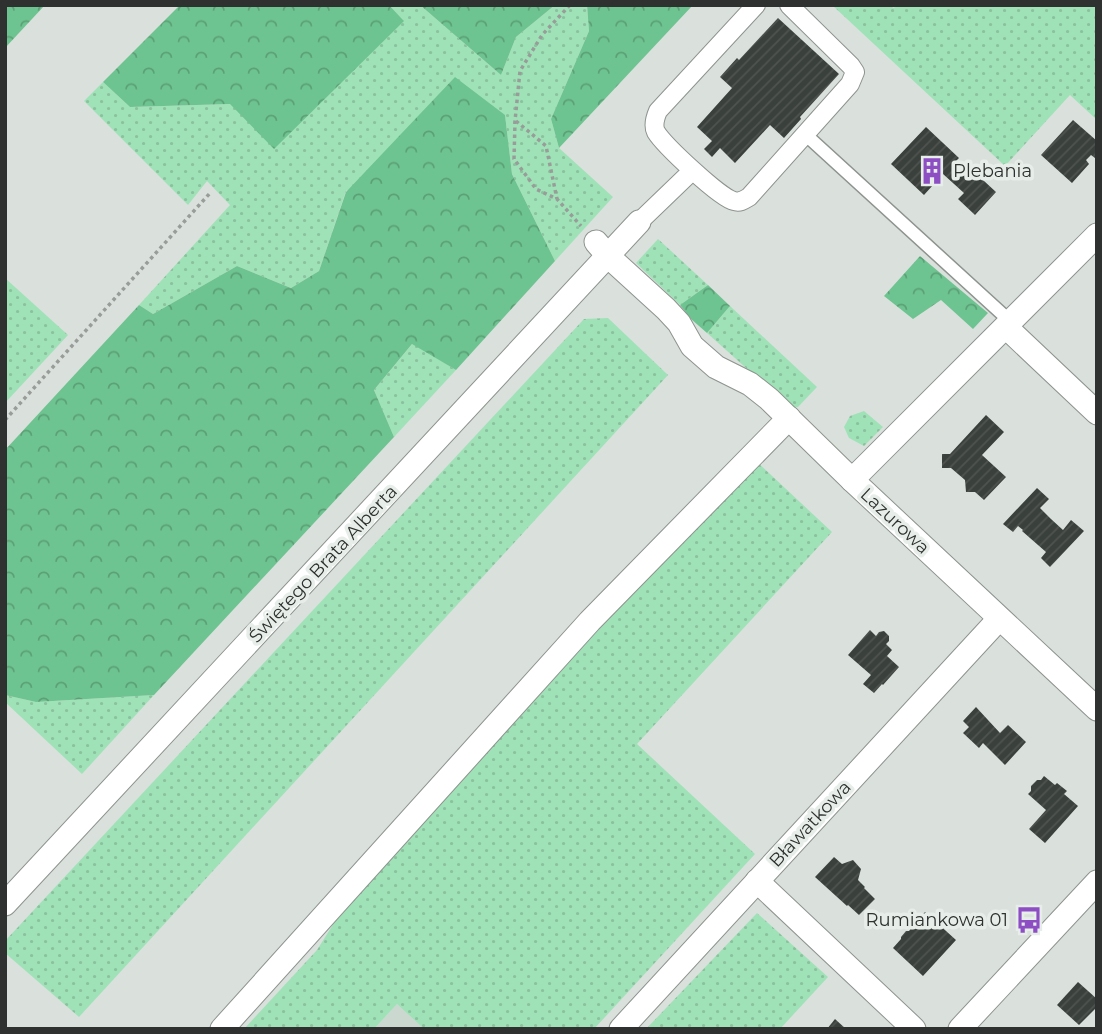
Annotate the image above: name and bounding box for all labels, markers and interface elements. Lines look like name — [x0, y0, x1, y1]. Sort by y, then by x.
building icon: Plebania — [917, 156, 947, 186]
place label: Plebania — [953, 160, 1032, 182]
street label: Świętego Brata Alberta — [244, 481, 402, 647]
street label: Lazurowa — [856, 483, 934, 559]
street label: Bławatkowa — [764, 776, 856, 872]
bus stop icon: Rumiankowa 01 — [1014, 905, 1044, 935]
place label: Rumiankowa 01 — [866, 909, 1008, 931]

